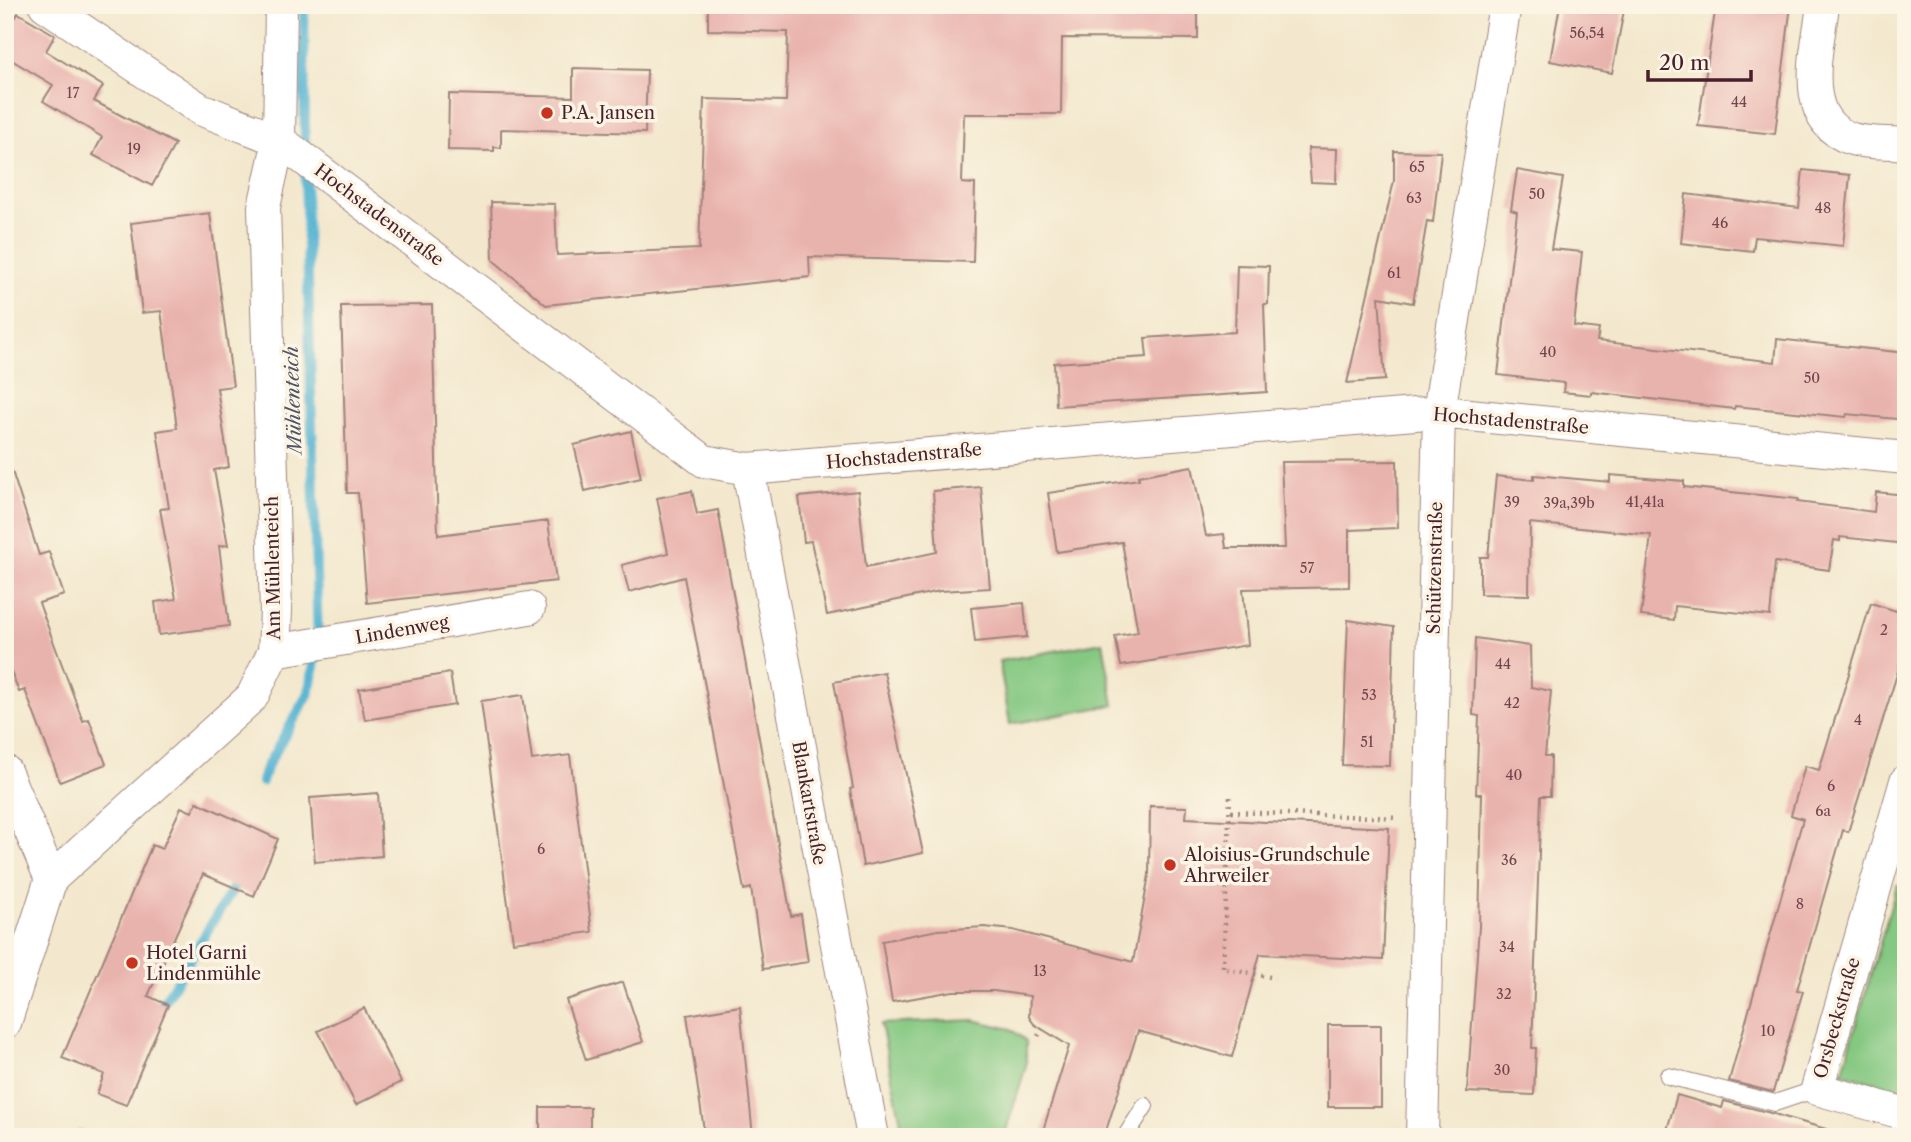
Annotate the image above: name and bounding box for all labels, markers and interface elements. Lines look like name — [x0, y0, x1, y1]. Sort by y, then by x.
house number: 56,54 — [1569, 24, 1605, 42]
scale bar — [1648, 38, 1752, 82]
text: 20 m — [1659, 50, 1710, 75]
house number: 17 — [67, 84, 79, 102]
house number: 44 — [1731, 93, 1747, 111]
place label: P.A. Jansen — [561, 102, 655, 124]
marker: P.A. Jansen — [539, 105, 555, 121]
house number: 19 — [127, 140, 141, 158]
house number: 65 — [1409, 158, 1425, 176]
street label: Hochstadenstraße — [310, 159, 448, 271]
house number: 50 — [1529, 185, 1545, 203]
house number: 63 — [1406, 189, 1422, 207]
house number: 48 — [1815, 199, 1831, 217]
house number: 46 — [1712, 214, 1728, 232]
house number: 61 — [1387, 264, 1401, 282]
house number: 40 — [1540, 343, 1557, 361]
water label: Mühlenteich — [280, 345, 306, 456]
house number: 50 — [1804, 369, 1820, 387]
street label: Hochstadenstraße — [1432, 403, 1590, 439]
street label: Hochstadenstraße — [825, 438, 983, 474]
house number: 39 — [1504, 493, 1520, 511]
house number: 41,41a — [1625, 493, 1665, 511]
house number: 39a,39b — [1543, 494, 1595, 512]
street label: Am Mühlenteich — [261, 496, 285, 641]
street label: Schützenstraße — [1423, 501, 1447, 635]
house number: 57 — [1300, 559, 1314, 577]
street label: Lindenweg — [354, 611, 451, 649]
house number: 2 — [1880, 621, 1888, 639]
house number: 44 — [1495, 655, 1511, 673]
house number: 53 — [1361, 686, 1377, 704]
house number: 42 — [1504, 694, 1520, 712]
house number: 4 — [1854, 711, 1862, 729]
house number: 51 — [1360, 733, 1374, 751]
street label: Blankartstraße — [787, 739, 831, 867]
house number: 40 — [1506, 766, 1523, 784]
house number: 6 — [1827, 777, 1835, 795]
house number: 6a — [1815, 802, 1831, 820]
house number: 6 — [537, 840, 545, 858]
place label: Aloisius-Grundschule Ahrweiler — [1183, 844, 1370, 887]
house number: 36 — [1501, 851, 1517, 869]
marker: Aloisius-Grundschule Ahrweiler — [1162, 857, 1178, 873]
house number: 8 — [1796, 895, 1804, 913]
house number: 34 — [1499, 938, 1515, 956]
place label: Hotel Garni Lindenmühle — [146, 942, 261, 985]
marker: Hotel Garni Lindenmühle — [124, 955, 140, 971]
street label: Orsbeckstraße — [1809, 955, 1865, 1081]
house number: 13 — [1033, 962, 1047, 980]
house number: 32 — [1496, 985, 1512, 1003]
house number: 10 — [1761, 1022, 1775, 1040]
house number: 30 — [1494, 1061, 1510, 1079]

